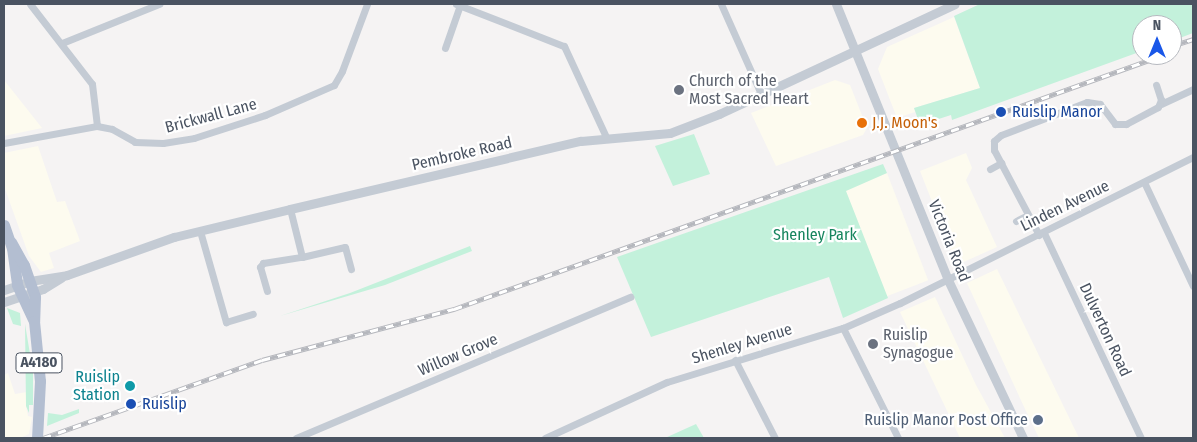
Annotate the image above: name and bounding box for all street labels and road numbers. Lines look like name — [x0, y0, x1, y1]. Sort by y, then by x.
street label: Brickwall Lane — [163, 95, 259, 137]
street label: Pembroke Road — [410, 133, 514, 175]
street label: Linden Avenue — [1018, 176, 1112, 236]
street label: Victoria Road — [924, 197, 974, 285]
street label: Dulverton Road — [1075, 280, 1135, 380]
street label: Shenley Avenue — [690, 320, 794, 368]
street label: Willow Grove — [415, 330, 501, 380]
road number: A4180 — [15, 350, 63, 376]

